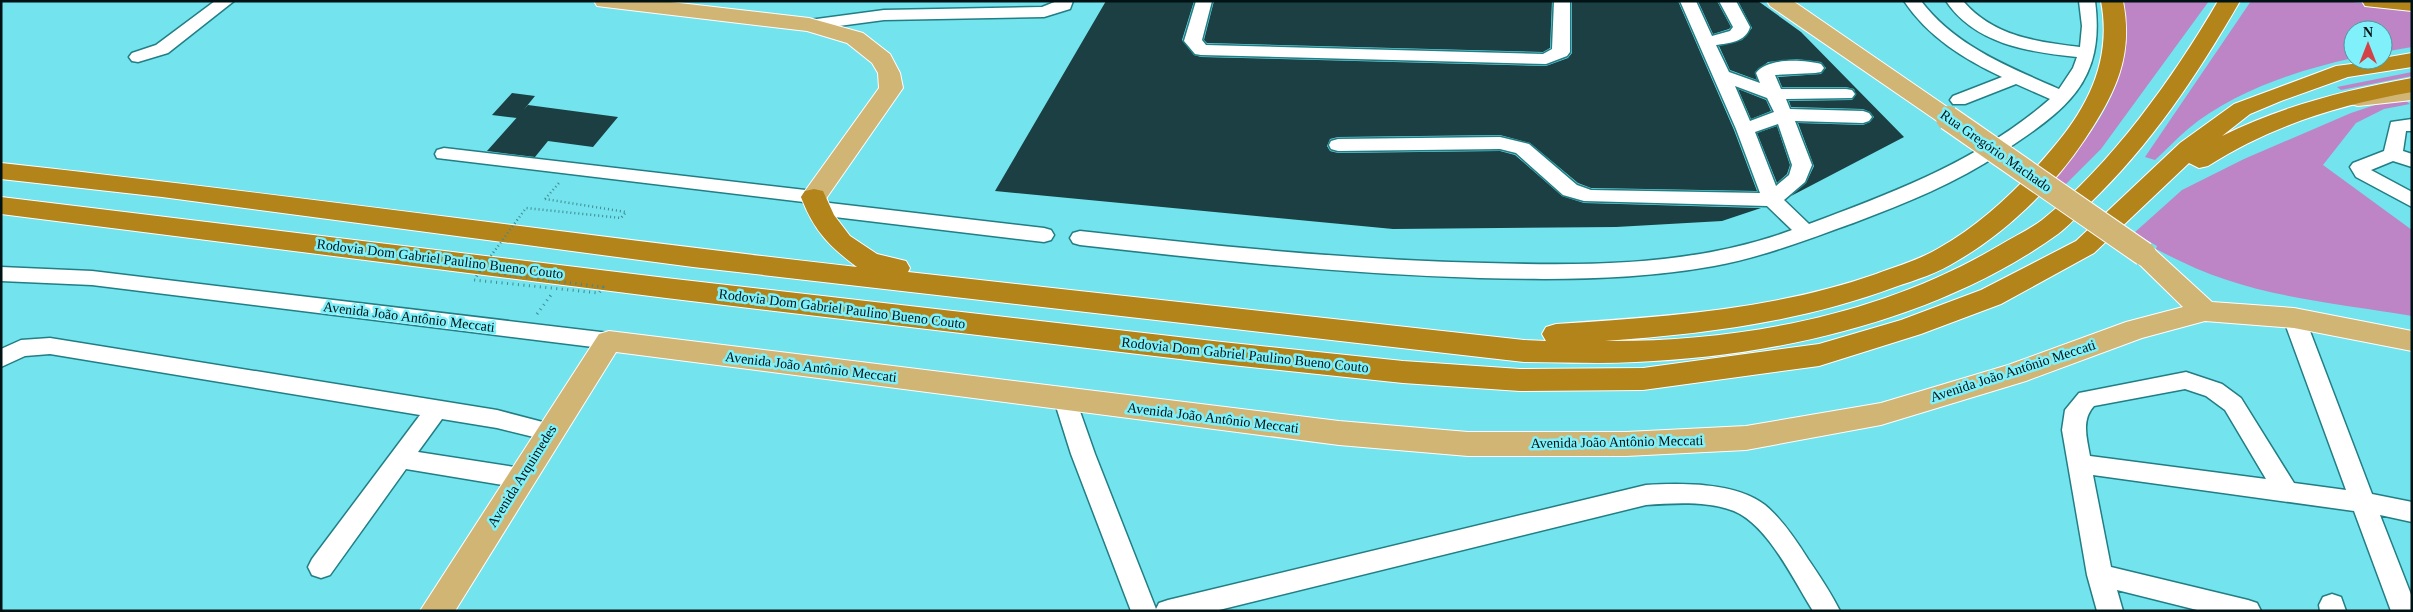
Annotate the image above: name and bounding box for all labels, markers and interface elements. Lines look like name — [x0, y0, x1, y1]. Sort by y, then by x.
north arrow — [2343, 20, 2393, 70]
text: N — [2363, 25, 2373, 40]
street label: Rua Gregório Machado — [1938, 107, 2054, 195]
street label: Rodovia Dom Gabriel Paulino Bueno Couto — [316, 236, 564, 282]
street label: Rodovia Dom Gabriel Paulino Bueno Couto — [718, 286, 966, 332]
street label: Avenida João Antônio Meccati — [322, 299, 496, 335]
street label: Rodovia Dom Gabriel Paulino Bueno Couto — [1121, 335, 1369, 375]
street label: Avenida João Antônio Meccati — [1929, 337, 2098, 405]
street label: Avenida João Antônio Meccati — [724, 349, 898, 385]
street label: Avenida João Antônio Meccati — [1126, 400, 1300, 436]
street label: Avenida Arquimedes — [484, 422, 560, 530]
street label: Avenida João Antônio Meccati — [1530, 433, 1704, 451]

